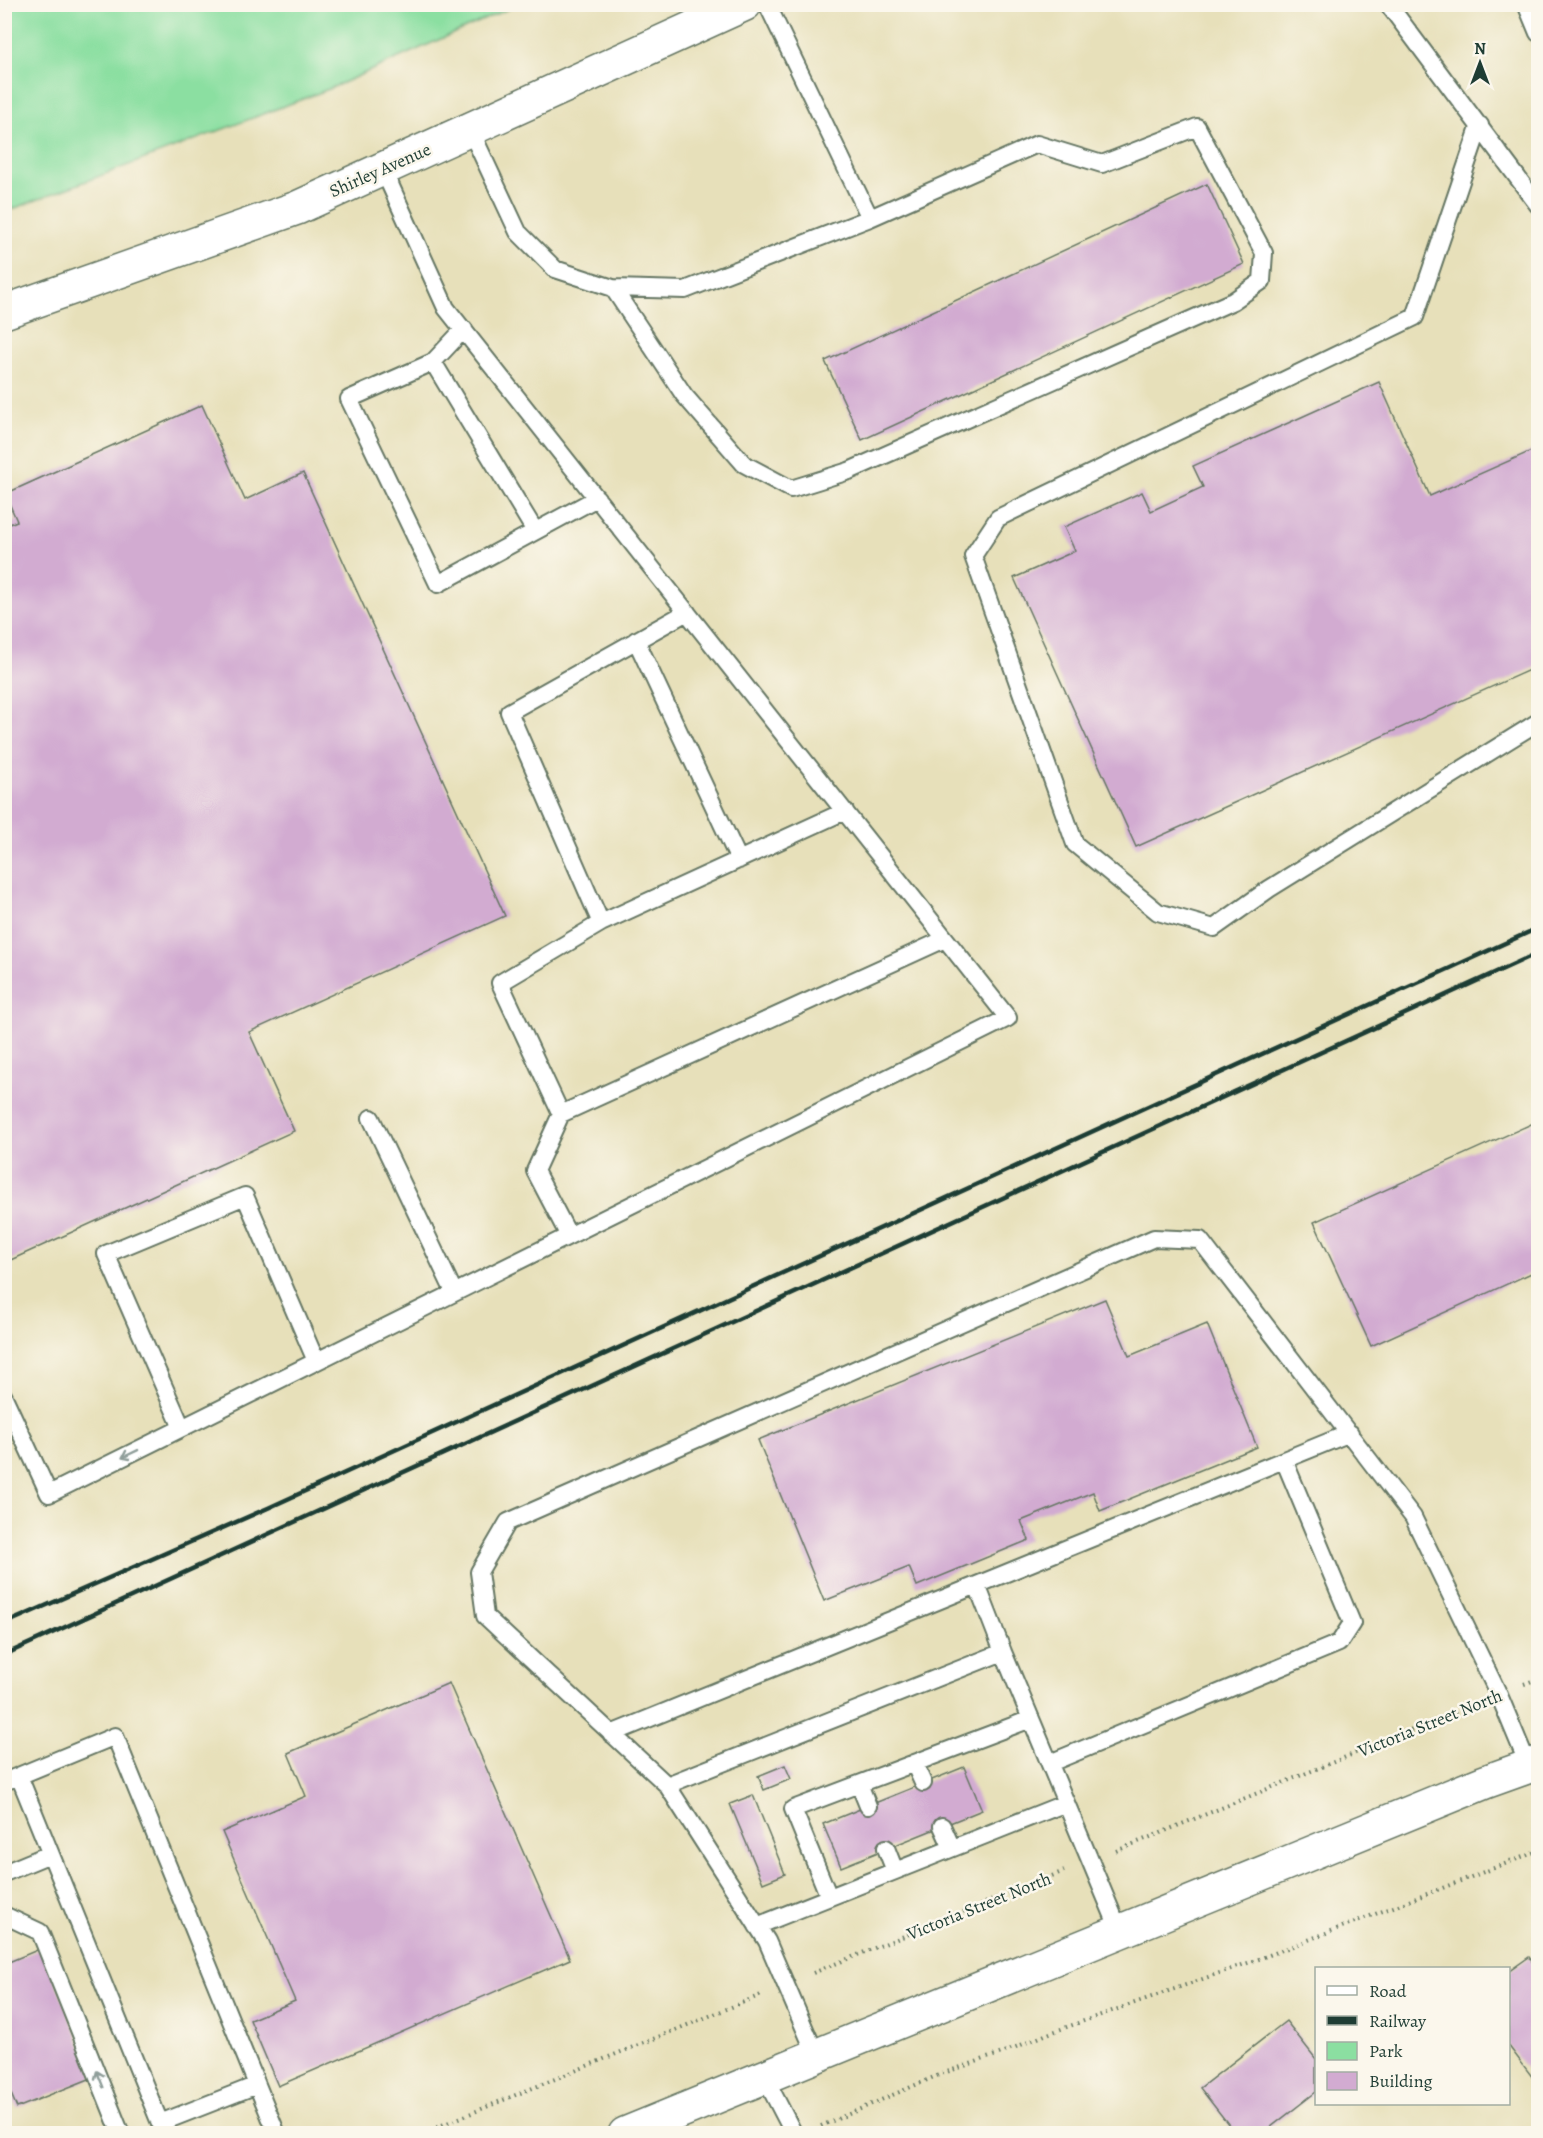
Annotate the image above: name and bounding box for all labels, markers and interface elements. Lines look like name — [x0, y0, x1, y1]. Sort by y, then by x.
north arrow — [1450, 33, 1510, 93]
text: N — [1474, 38, 1486, 60]
street label: Shirley Avenue — [326, 137, 434, 203]
one-way arrow — [121, 1449, 139, 1460]
street label: Victoria Street North — [1353, 1683, 1506, 1763]
street label: Victoria Street North — [902, 1866, 1055, 1946]
legend — [1315, 1967, 1510, 2105]
text: Road — [1369, 1979, 1407, 2003]
text: Railway — [1369, 2009, 1427, 2033]
text: Park — [1369, 2039, 1403, 2063]
text: Building — [1369, 2069, 1433, 2093]
one-way arrow — [93, 2071, 104, 2089]

